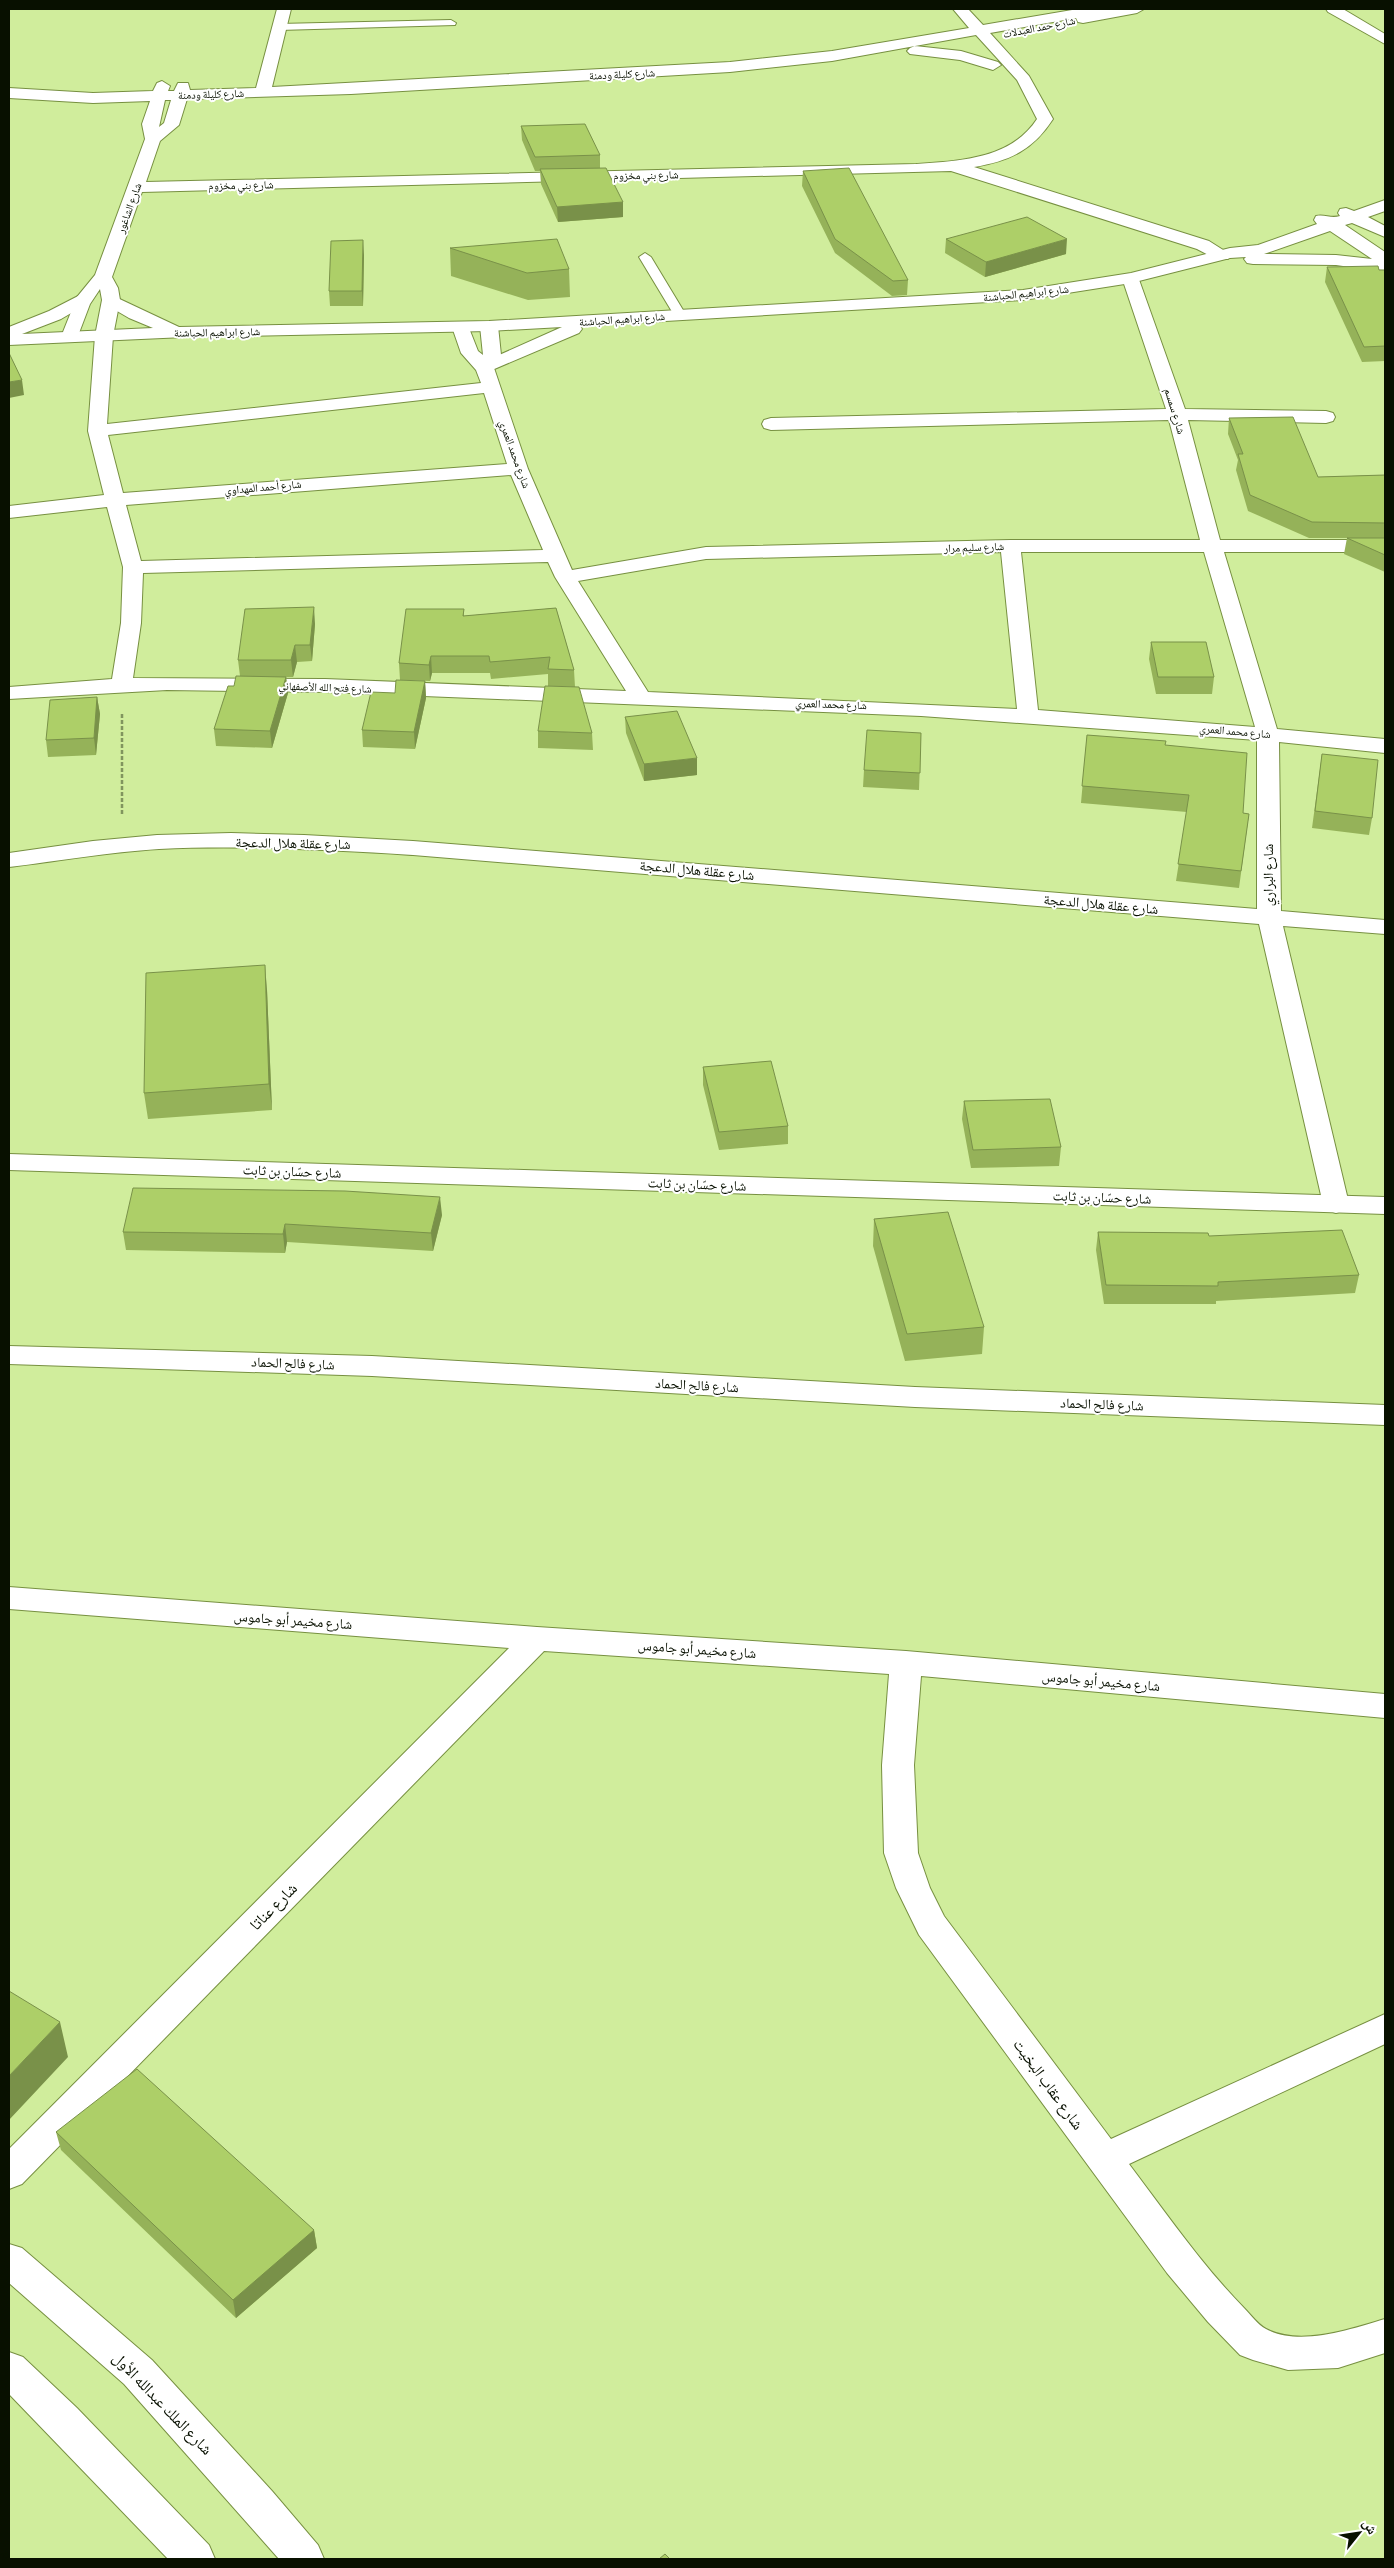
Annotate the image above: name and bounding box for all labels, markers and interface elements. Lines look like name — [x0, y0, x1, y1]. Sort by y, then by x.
street label: شارع حمد العبدلات — [1002, 14, 1076, 41]
street label: شارع كليلة ودمنة — [589, 66, 655, 83]
street label: شارع كليلة ودمنة — [178, 87, 244, 102]
street label: شارع بني مخزوم — [613, 168, 679, 184]
street label: شارع بني مخزوم — [208, 178, 274, 194]
street label: شارع الشاغور — [114, 181, 145, 236]
street label: شارع ابراهيم الحباشنة — [983, 283, 1070, 305]
street label: شارع ابراهيم الحباشنة — [579, 310, 666, 330]
street label: شارع ابراهيم الحباشنة — [174, 325, 260, 341]
street label: شارع سمسم — [1160, 387, 1188, 436]
street label: شارع محمد العمري — [494, 418, 533, 491]
street label: شارع أحمد المهداوي — [224, 477, 302, 499]
street label: شارع سليم مرار — [943, 540, 1004, 556]
street label: شارع فتح الله الأصفهاني — [278, 679, 372, 697]
street label: شارع محمد العمري — [795, 697, 867, 714]
street label: شارع محمد العمري — [1198, 722, 1271, 743]
street label: شارع عقلة هلال الدعجة — [235, 834, 351, 854]
street label: شارع البراري — [1260, 844, 1280, 906]
street label: شارع عقلة هلال الدعجة — [639, 857, 755, 885]
street label: شارع عقلة هلال الدعجة — [1043, 891, 1159, 919]
street label: شارع حسّان بن ثابت — [242, 1161, 342, 1183]
street label: شارع حسّان بن ثابت — [647, 1174, 747, 1196]
street label: شارع حسّان بن ثابت — [1052, 1187, 1152, 1209]
street label: شارع فالح الحماد — [251, 1354, 335, 1374]
street label: شارع فالح الحماد — [655, 1375, 739, 1397]
street label: شارع فالح الحماد — [1060, 1395, 1144, 1415]
street label: شارع مخيمر أبو جاموس — [233, 1608, 353, 1634]
street label: شارع مخيمر أبو جاموس — [637, 1637, 757, 1663]
street label: شارع مخيمر أبو جاموس — [1041, 1668, 1161, 1696]
street label: شارع عناتا — [246, 1879, 302, 1935]
street label: شارع عقاب البخيت — [1008, 2036, 1087, 2134]
street label: شارع الملك عبدالله الأول — [108, 2349, 216, 2459]
north arrow — [1334, 2508, 1384, 2558]
text: ش — [1359, 2516, 1381, 2538]

